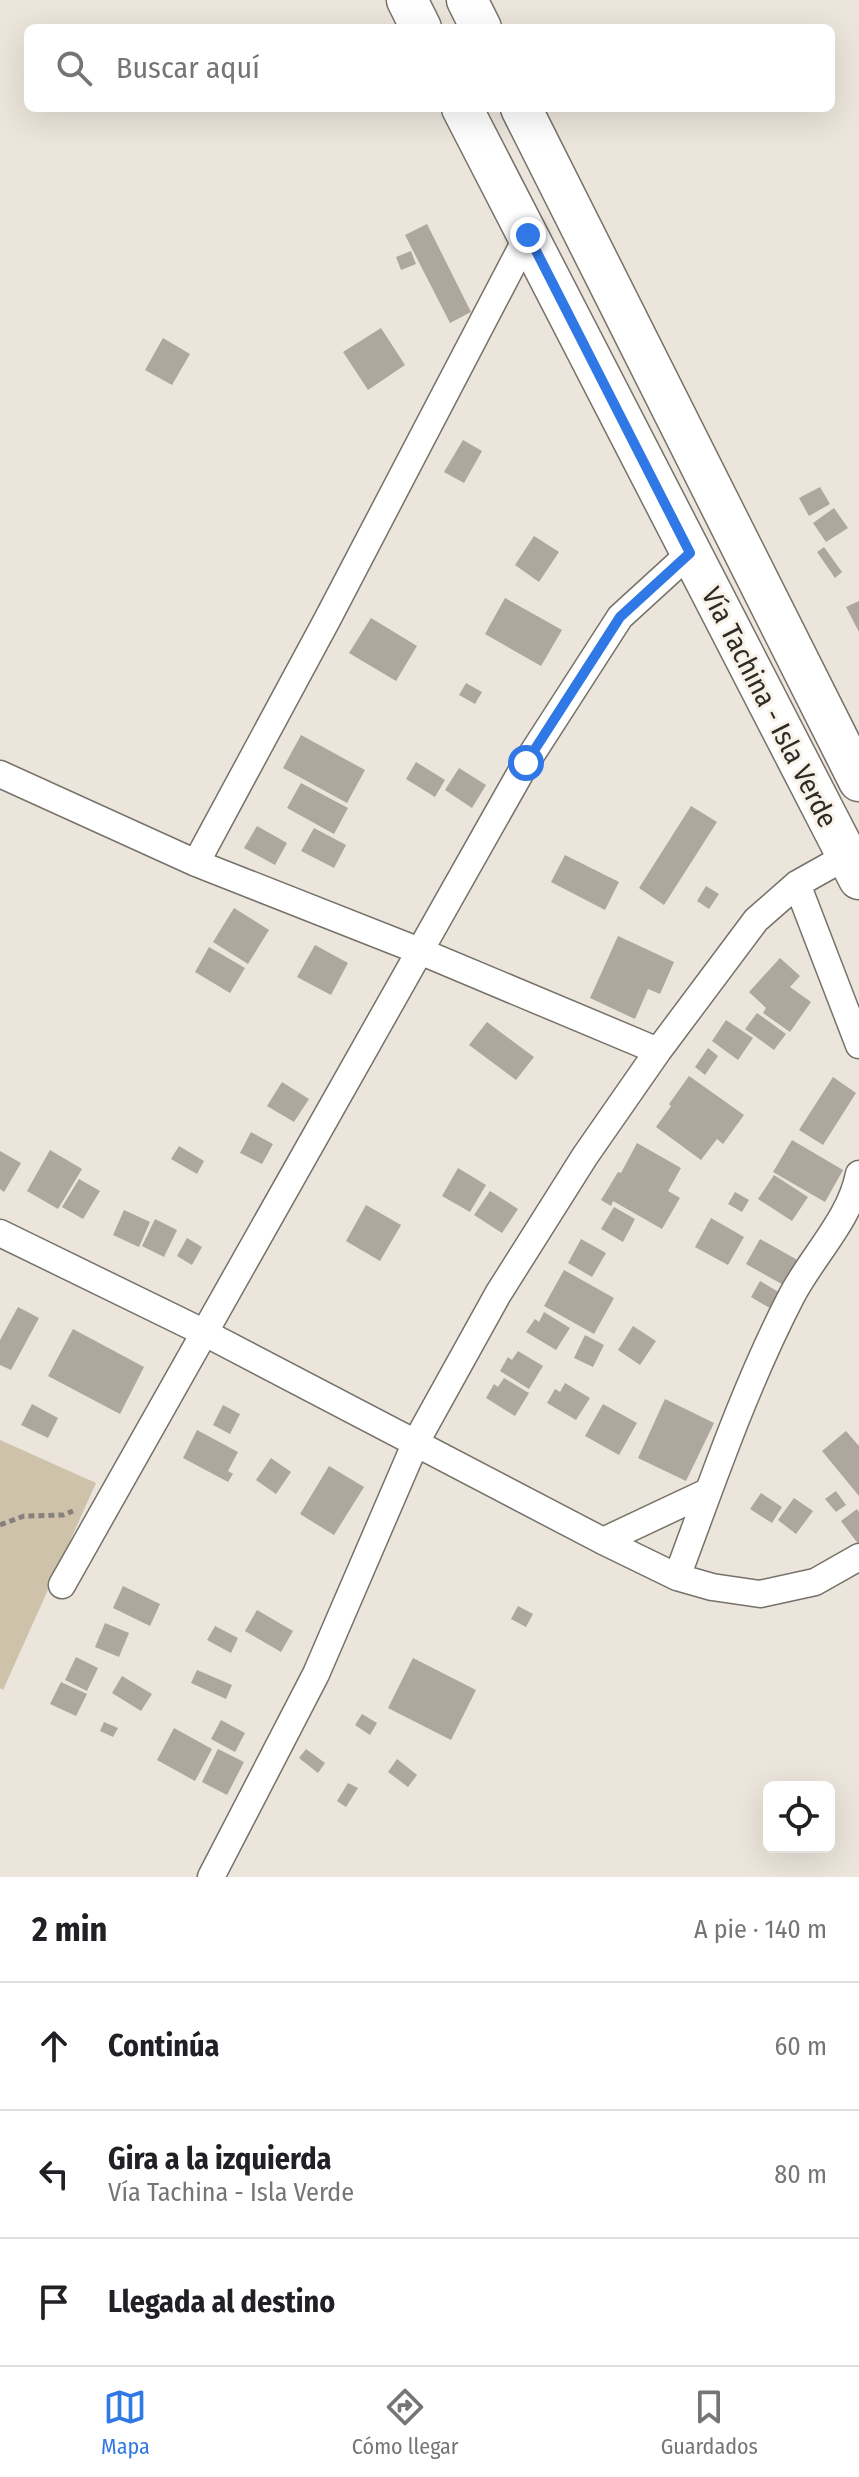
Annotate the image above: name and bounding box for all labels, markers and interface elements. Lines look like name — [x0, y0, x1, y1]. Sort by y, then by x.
search box — [24, 24, 835, 112]
icon: search — [52, 46, 96, 90]
text: Buscar aquí — [116, 50, 260, 86]
route end — [510, 217, 546, 253]
street label: Vía Tachina - Isla Verde — [695, 582, 844, 833]
route start — [508, 745, 544, 781]
map controls — [763, 1781, 835, 1853]
button: locate — [763, 1781, 835, 1853]
text: 2 min — [32, 1909, 107, 1950]
text: A pie · 140 m — [694, 1914, 827, 1945]
icon: ahead — [32, 2024, 76, 2068]
text: Continúa — [108, 2028, 219, 2064]
text: 60 m — [774, 2031, 827, 2062]
text: Gira a la izquierda — [108, 2141, 331, 2177]
icon: left — [32, 2152, 76, 2196]
text: 80 m — [774, 2159, 827, 2190]
text: Vía Tachina - Isla Verde — [108, 2177, 354, 2208]
icon: arrive — [32, 2280, 76, 2324]
text: Llegada al destino — [108, 2284, 335, 2320]
tab: Mapa — [101, 2385, 150, 2460]
tab: Cómo llegar — [352, 2385, 459, 2460]
tab: Guardados — [661, 2385, 758, 2460]

